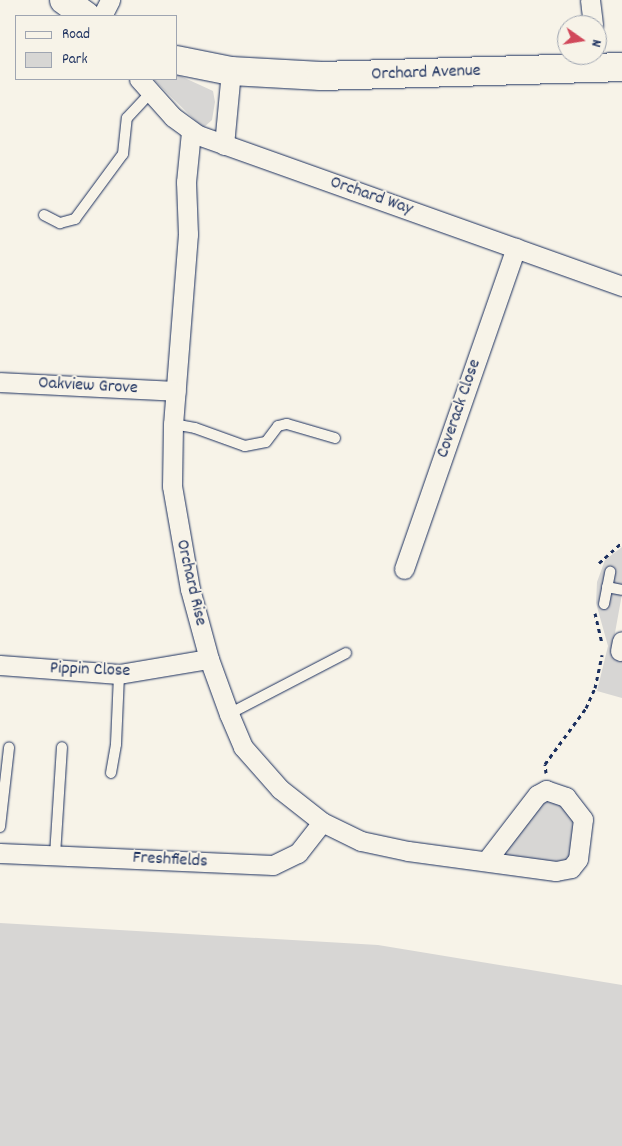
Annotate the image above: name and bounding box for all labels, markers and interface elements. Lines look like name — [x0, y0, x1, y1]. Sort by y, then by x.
legend — [15, 15, 178, 80]
north arrow — [557, 15, 607, 65]
text: Road — [62, 24, 90, 46]
text: N — [585, 38, 606, 49]
text: Park — [62, 49, 88, 71]
street label: Orchard Avenue — [371, 61, 481, 87]
street label: Orchard Way — [327, 173, 415, 221]
street label: Coverack Close — [433, 357, 487, 461]
street label: Oakview Grove — [38, 374, 138, 400]
street label: Orchard Rise — [170, 538, 210, 628]
street label: Pippin Close — [49, 659, 131, 683]
street label: Freshfields — [132, 848, 208, 874]

